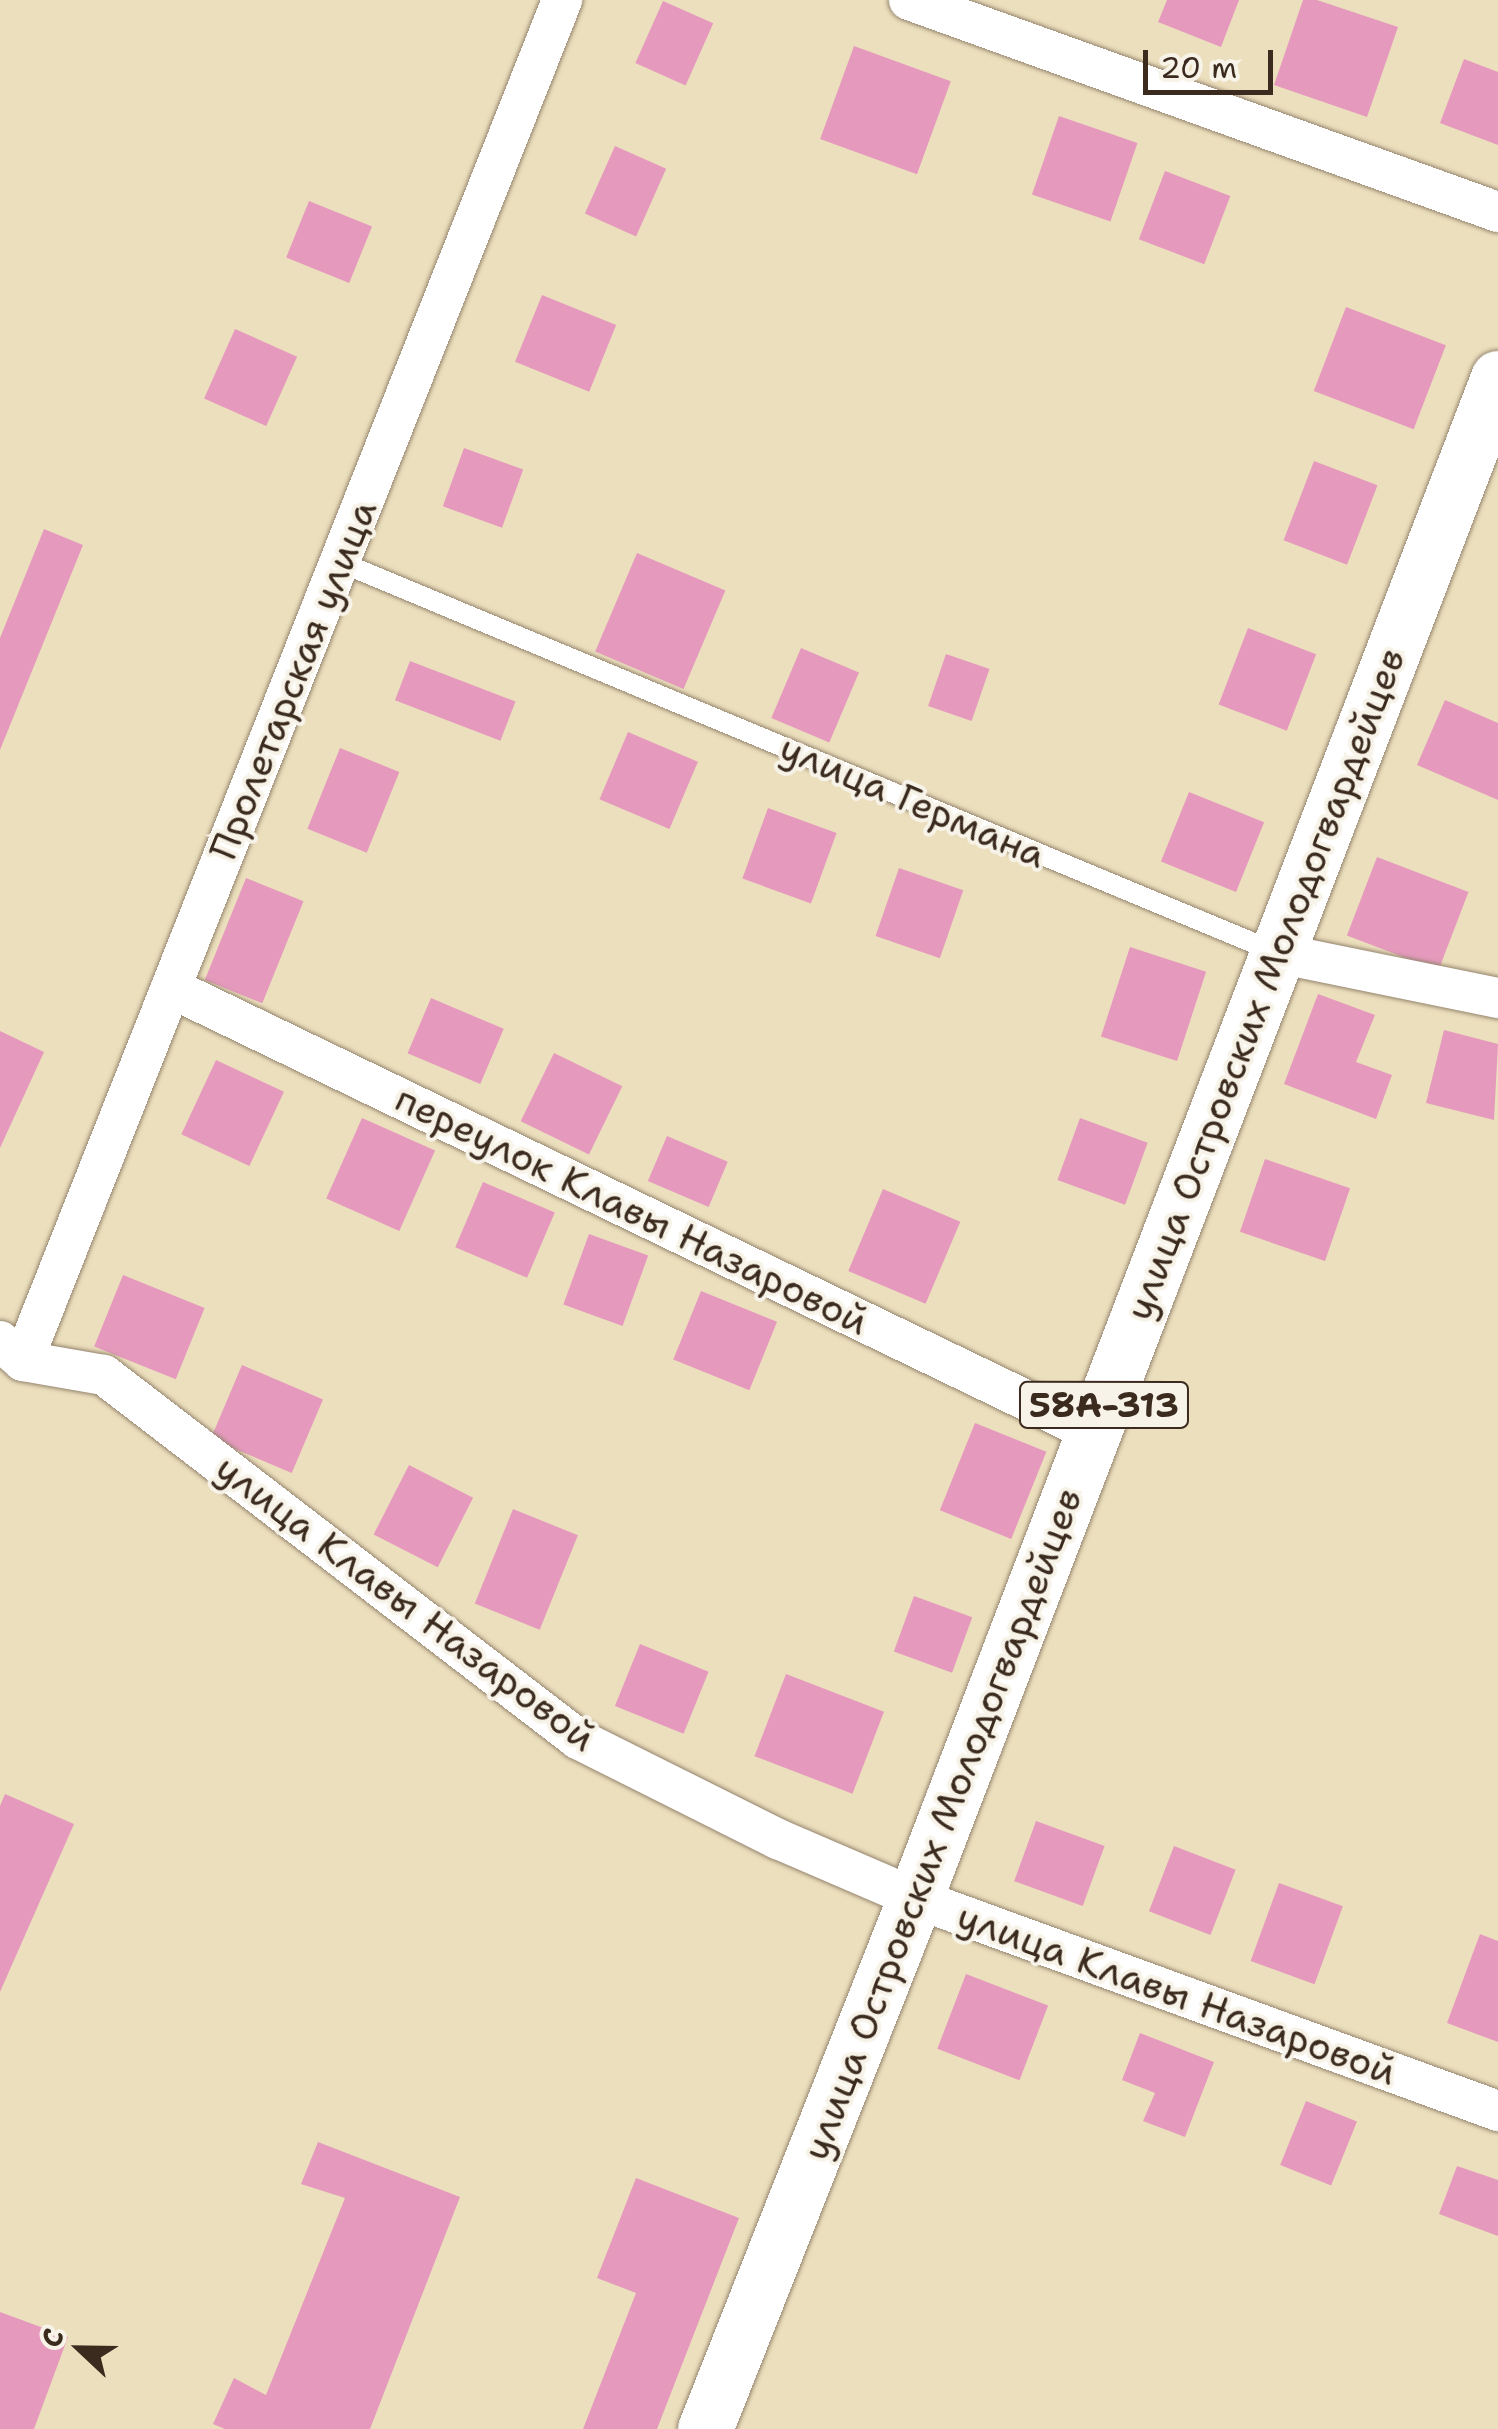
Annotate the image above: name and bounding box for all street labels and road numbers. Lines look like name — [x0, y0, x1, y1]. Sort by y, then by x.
street label: Пролетарская улица — [200, 493, 386, 867]
street label: улица Островских Молодогвардейцев — [1115, 642, 1415, 1326]
street label: улица Германа — [773, 724, 1053, 878]
street label: переулок Клавы Назаровой — [388, 1075, 876, 1345]
road number: 58А-313 — [1016, 1375, 1192, 1435]
street label: улица Клавы Назаровой — [207, 1445, 605, 1761]
street label: улица Островских Молодогвардейцев — [792, 1482, 1092, 2166]
street label: улица Клавы Назаровой — [951, 1893, 1403, 2095]

